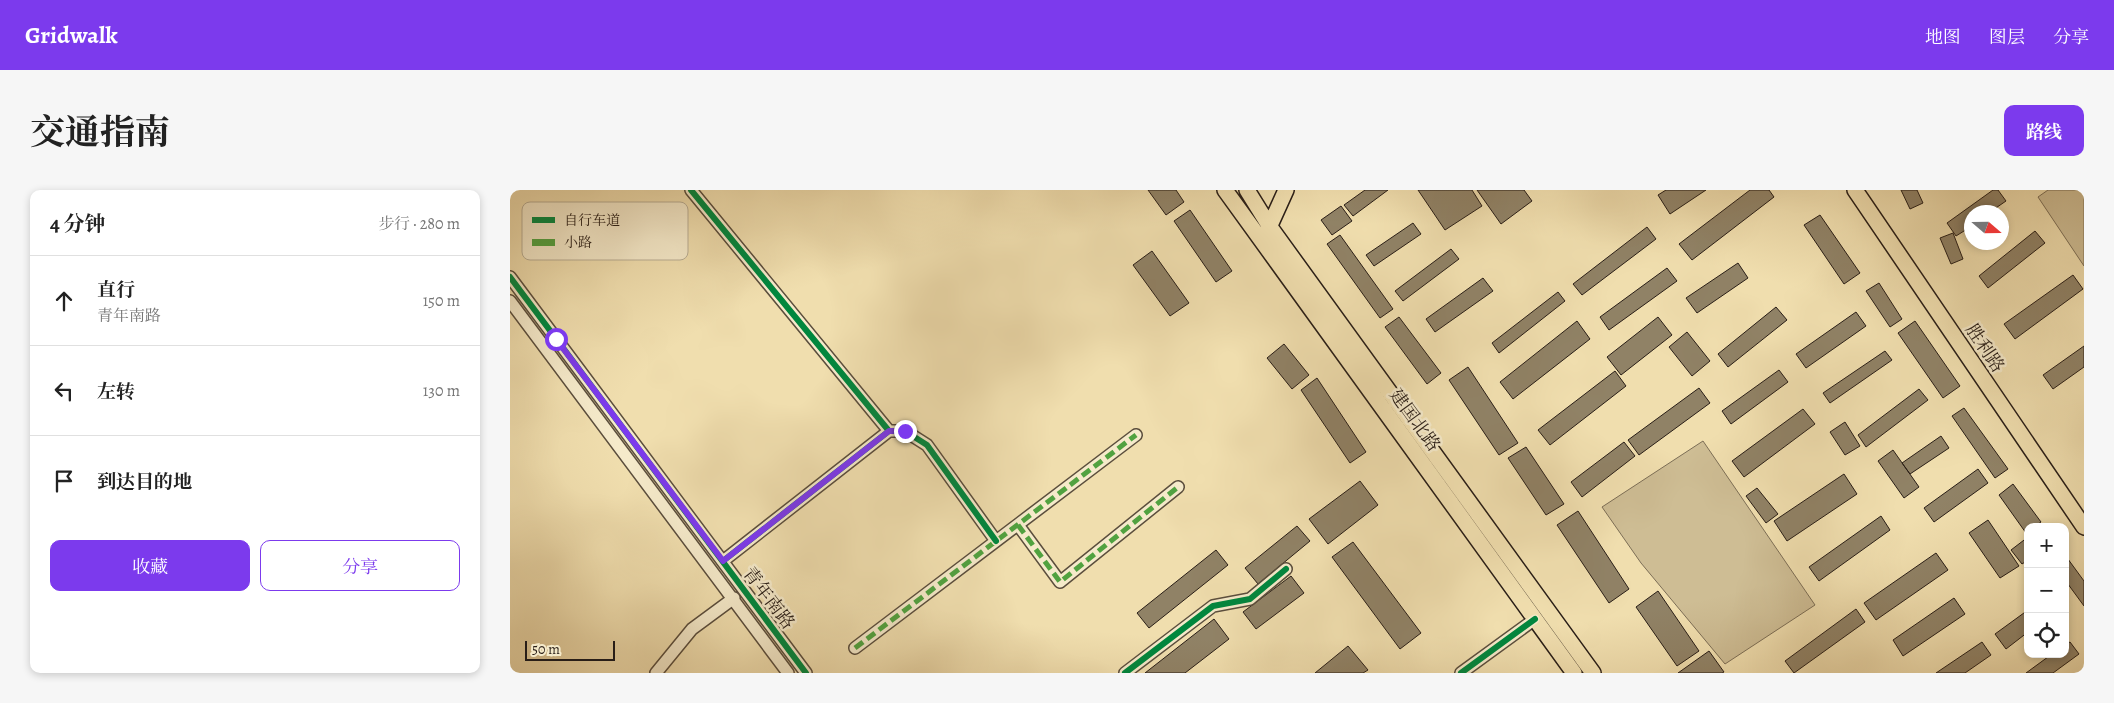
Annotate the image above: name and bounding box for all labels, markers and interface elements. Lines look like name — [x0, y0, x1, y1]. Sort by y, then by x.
text: Gridwalk — [25, 19, 118, 51]
text: 地图 — [1925, 25, 1961, 49]
text: 图层 — [1989, 25, 2025, 49]
text: 分享 — [2053, 25, 2089, 49]
button: 路线 — [2004, 105, 2084, 156]
text: 交通指南 — [30, 108, 170, 156]
legend — [522, 202, 688, 260]
north arrow — [1964, 205, 2009, 250]
text: 4 分钟 — [50, 210, 106, 238]
text: 自行车道 — [564, 211, 620, 230]
text: 步行 · 280 m — [378, 213, 460, 235]
text: 小路 — [564, 233, 592, 252]
text: 直行 — [97, 277, 135, 303]
icon: ahead — [50, 287, 78, 315]
text: 150 m — [423, 290, 460, 312]
text: 青年南路 — [97, 305, 161, 327]
street label: 胜利路 — [1960, 319, 2010, 377]
route start — [545, 328, 568, 351]
icon: left — [50, 377, 78, 405]
text: 左转 — [97, 379, 135, 405]
text: 130 m — [423, 380, 460, 402]
street label: 建国北路 — [1384, 384, 1446, 456]
route end — [894, 420, 917, 443]
icon: arrive — [50, 467, 78, 495]
text: 到达目的地 — [97, 469, 192, 495]
map controls — [2024, 523, 2069, 658]
button: + — [2024, 523, 2069, 568]
button: 收藏 — [50, 540, 250, 591]
button: 分享 — [260, 540, 460, 591]
street label: 青年南路 — [738, 562, 800, 634]
button: − — [2024, 568, 2069, 613]
button: locate — [2024, 613, 2069, 658]
scale bar — [525, 638, 615, 661]
text: 50 m — [532, 640, 560, 659]

